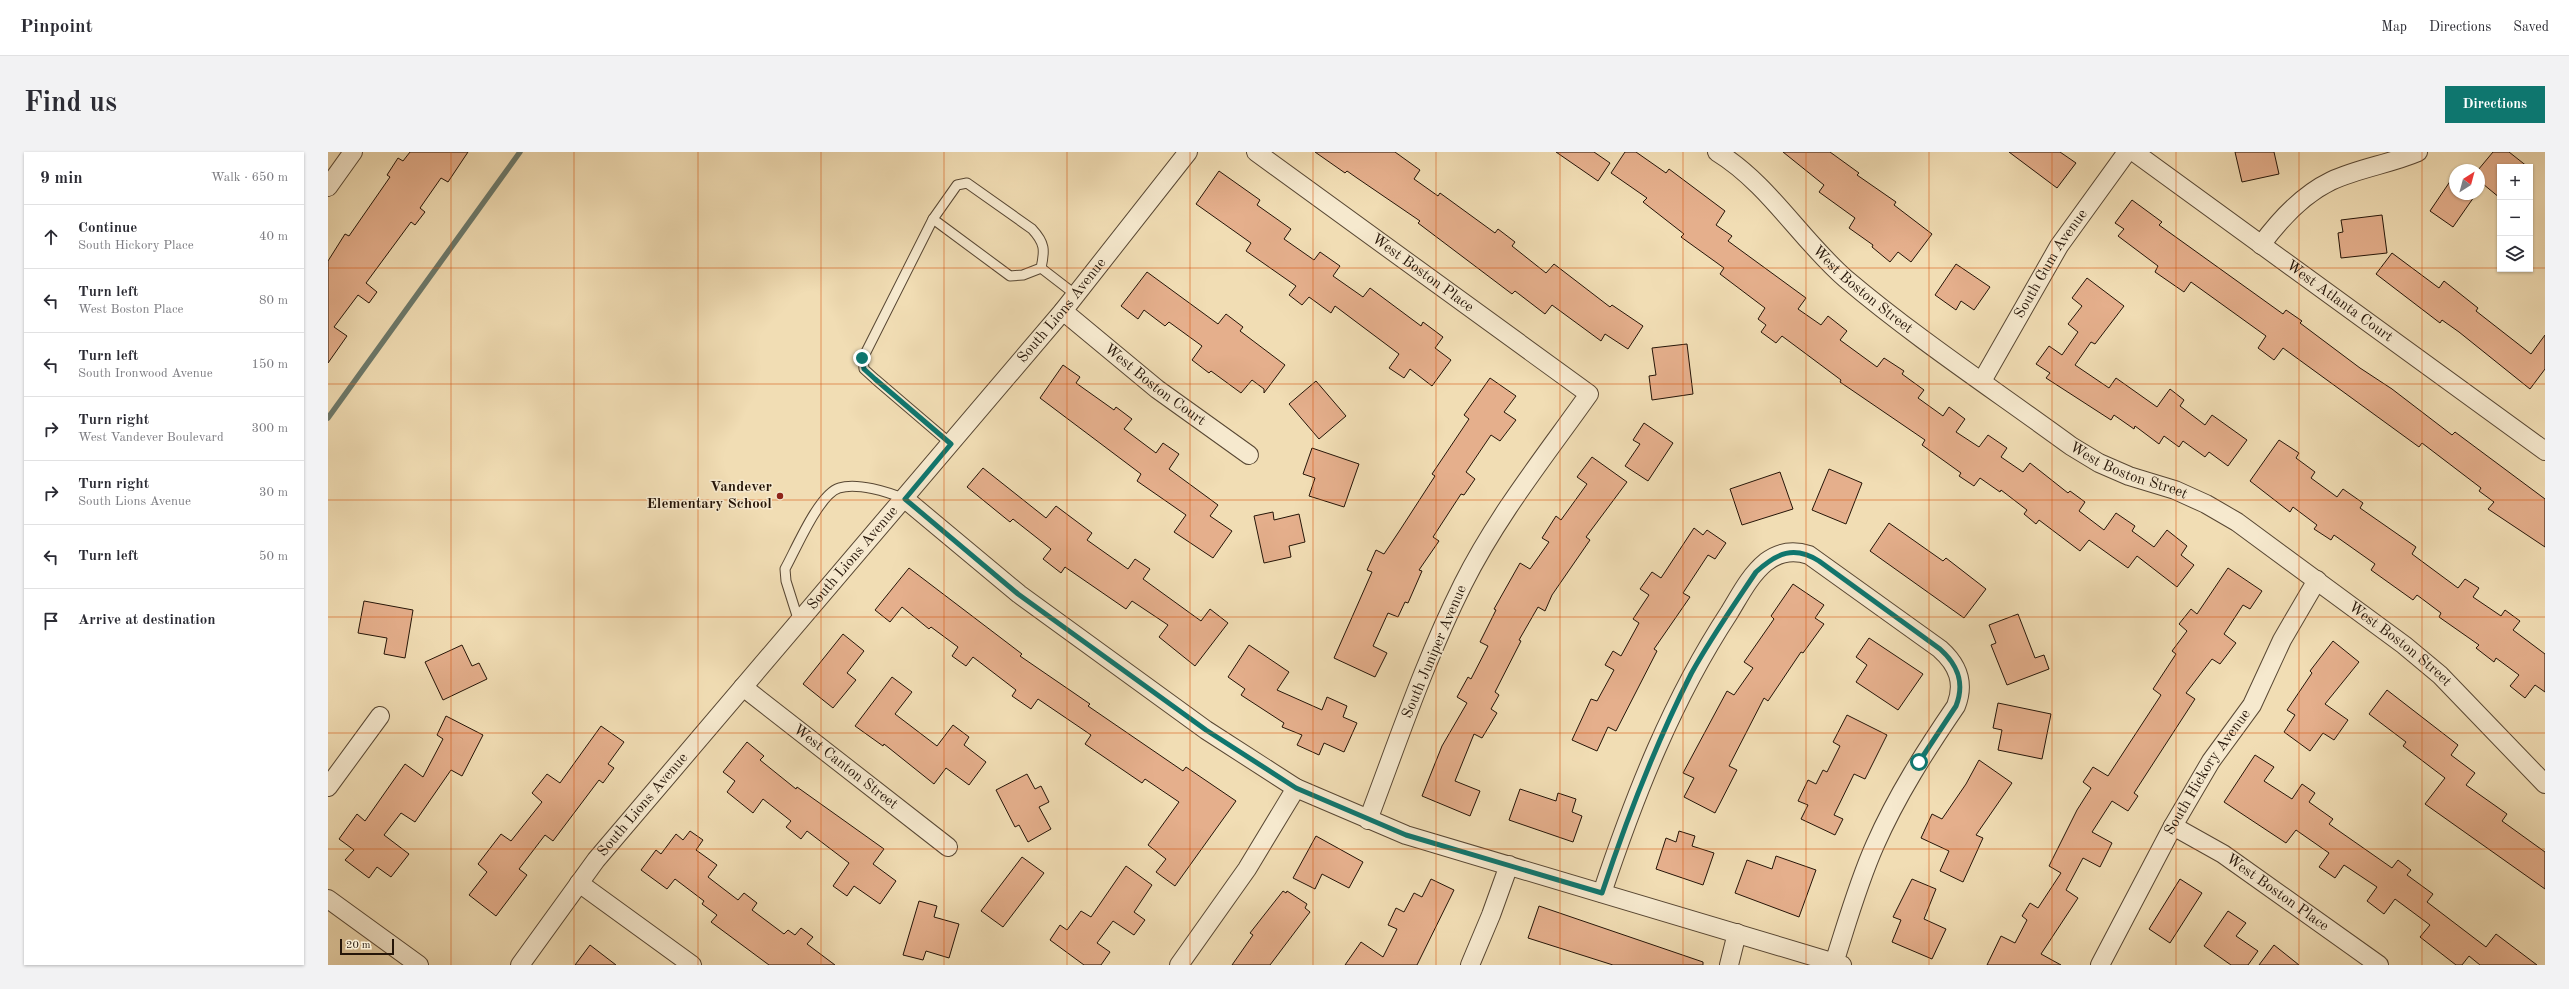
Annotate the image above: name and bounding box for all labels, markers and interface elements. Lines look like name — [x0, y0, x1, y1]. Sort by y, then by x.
text: Pinpoint — [20, 18, 93, 37]
text: Map — [2381, 20, 2407, 34]
text: Directions — [2429, 20, 2491, 34]
text: Saved — [2513, 20, 2549, 34]
button: Directions — [2445, 86, 2545, 123]
text: Find us — [24, 90, 117, 118]
north arrow — [2449, 164, 2485, 200]
map controls — [2497, 164, 2533, 272]
button: + — [2497, 164, 2533, 200]
text: 9 min — [40, 170, 83, 187]
text: Walk · 650 m — [211, 171, 288, 184]
button: − — [2497, 200, 2533, 236]
street label: South Gum Avenue — [2012, 207, 2090, 321]
text: Continue — [78, 221, 137, 236]
icon: ahead — [40, 226, 62, 248]
text: 40 m — [259, 230, 288, 243]
street label: West Boston Place — [1369, 231, 1476, 315]
button: layers — [2497, 236, 2533, 272]
text: South Hickory Place — [78, 239, 194, 252]
street label: West Boston Street — [1809, 243, 1915, 336]
street label: South Lions Avenue — [1015, 255, 1109, 366]
street label: West Atlanta Court — [2283, 258, 2395, 345]
text: Turn left — [78, 285, 138, 300]
icon: left — [40, 290, 62, 312]
text: 80 m — [259, 294, 288, 307]
text: West Boston Place — [78, 303, 184, 316]
street label: West Boston Court — [1101, 341, 1208, 429]
text: Turn left — [78, 349, 138, 364]
route end — [853, 349, 871, 367]
icon: left — [40, 354, 62, 376]
text: 150 m — [251, 358, 288, 371]
text: South Ironwood Avenue — [78, 367, 213, 380]
text: Turn right — [78, 413, 149, 428]
icon: right — [40, 418, 62, 440]
text: 300 m — [251, 422, 288, 435]
text: West Vandever Boulevard — [78, 431, 224, 444]
street label: West Boston Street — [2067, 439, 2190, 502]
text: Turn right — [78, 477, 149, 492]
place label: Vandever Elementary School — [646, 480, 772, 512]
icon: right — [40, 482, 62, 504]
text: 30 m — [259, 486, 288, 499]
marker: Vandever Elementary School — [775, 491, 785, 501]
text: South Lions Avenue — [78, 495, 191, 508]
street label: South Lions Avenue — [805, 503, 901, 613]
icon: left — [40, 546, 62, 568]
text: Turn left — [78, 549, 138, 564]
text: 50 m — [259, 550, 288, 563]
street label: South Juniper Avenue — [1400, 583, 1470, 721]
street label: West Boston Street — [2346, 599, 2454, 689]
icon: arrive — [40, 610, 62, 632]
text: Arrive at destination — [78, 613, 216, 628]
street label: South Hickory Avenue — [2162, 707, 2254, 838]
street label: West Canton Street — [790, 722, 901, 812]
street label: South Lions Avenue — [595, 750, 691, 859]
route start — [1910, 753, 1928, 771]
street label: West Boston Place — [2223, 851, 2331, 934]
scale bar — [340, 937, 394, 956]
text: 20 m — [346, 940, 371, 951]

